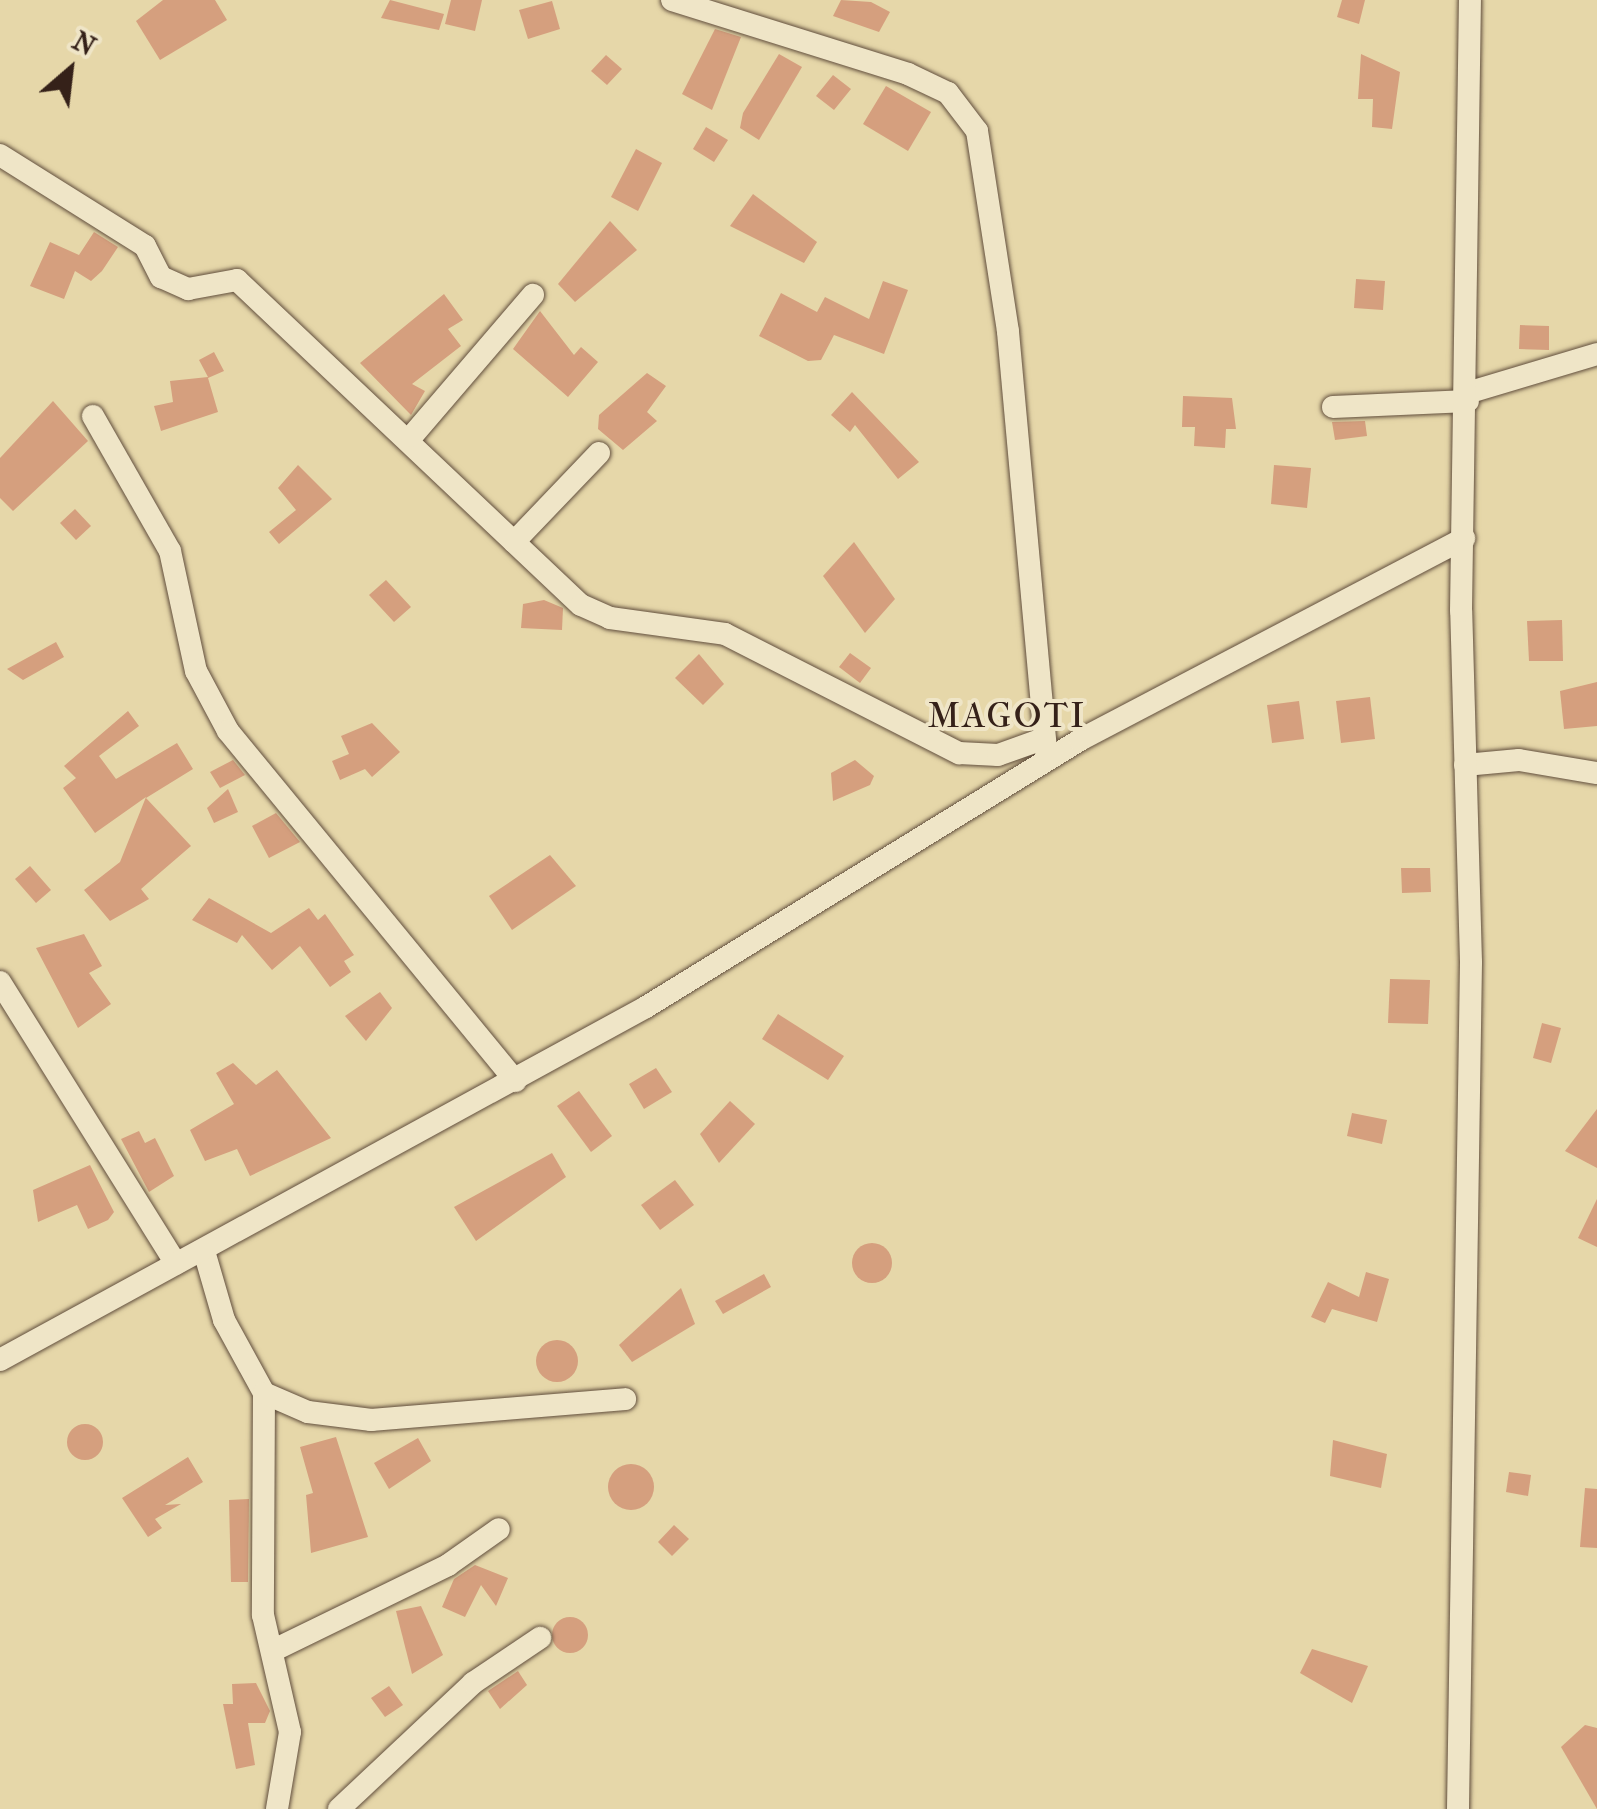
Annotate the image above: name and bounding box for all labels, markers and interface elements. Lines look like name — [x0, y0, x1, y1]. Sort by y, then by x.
north arrow — [20, 20, 120, 120]
text: N — [67, 24, 101, 63]
district label: MAGOTI — [928, 695, 1086, 737]

